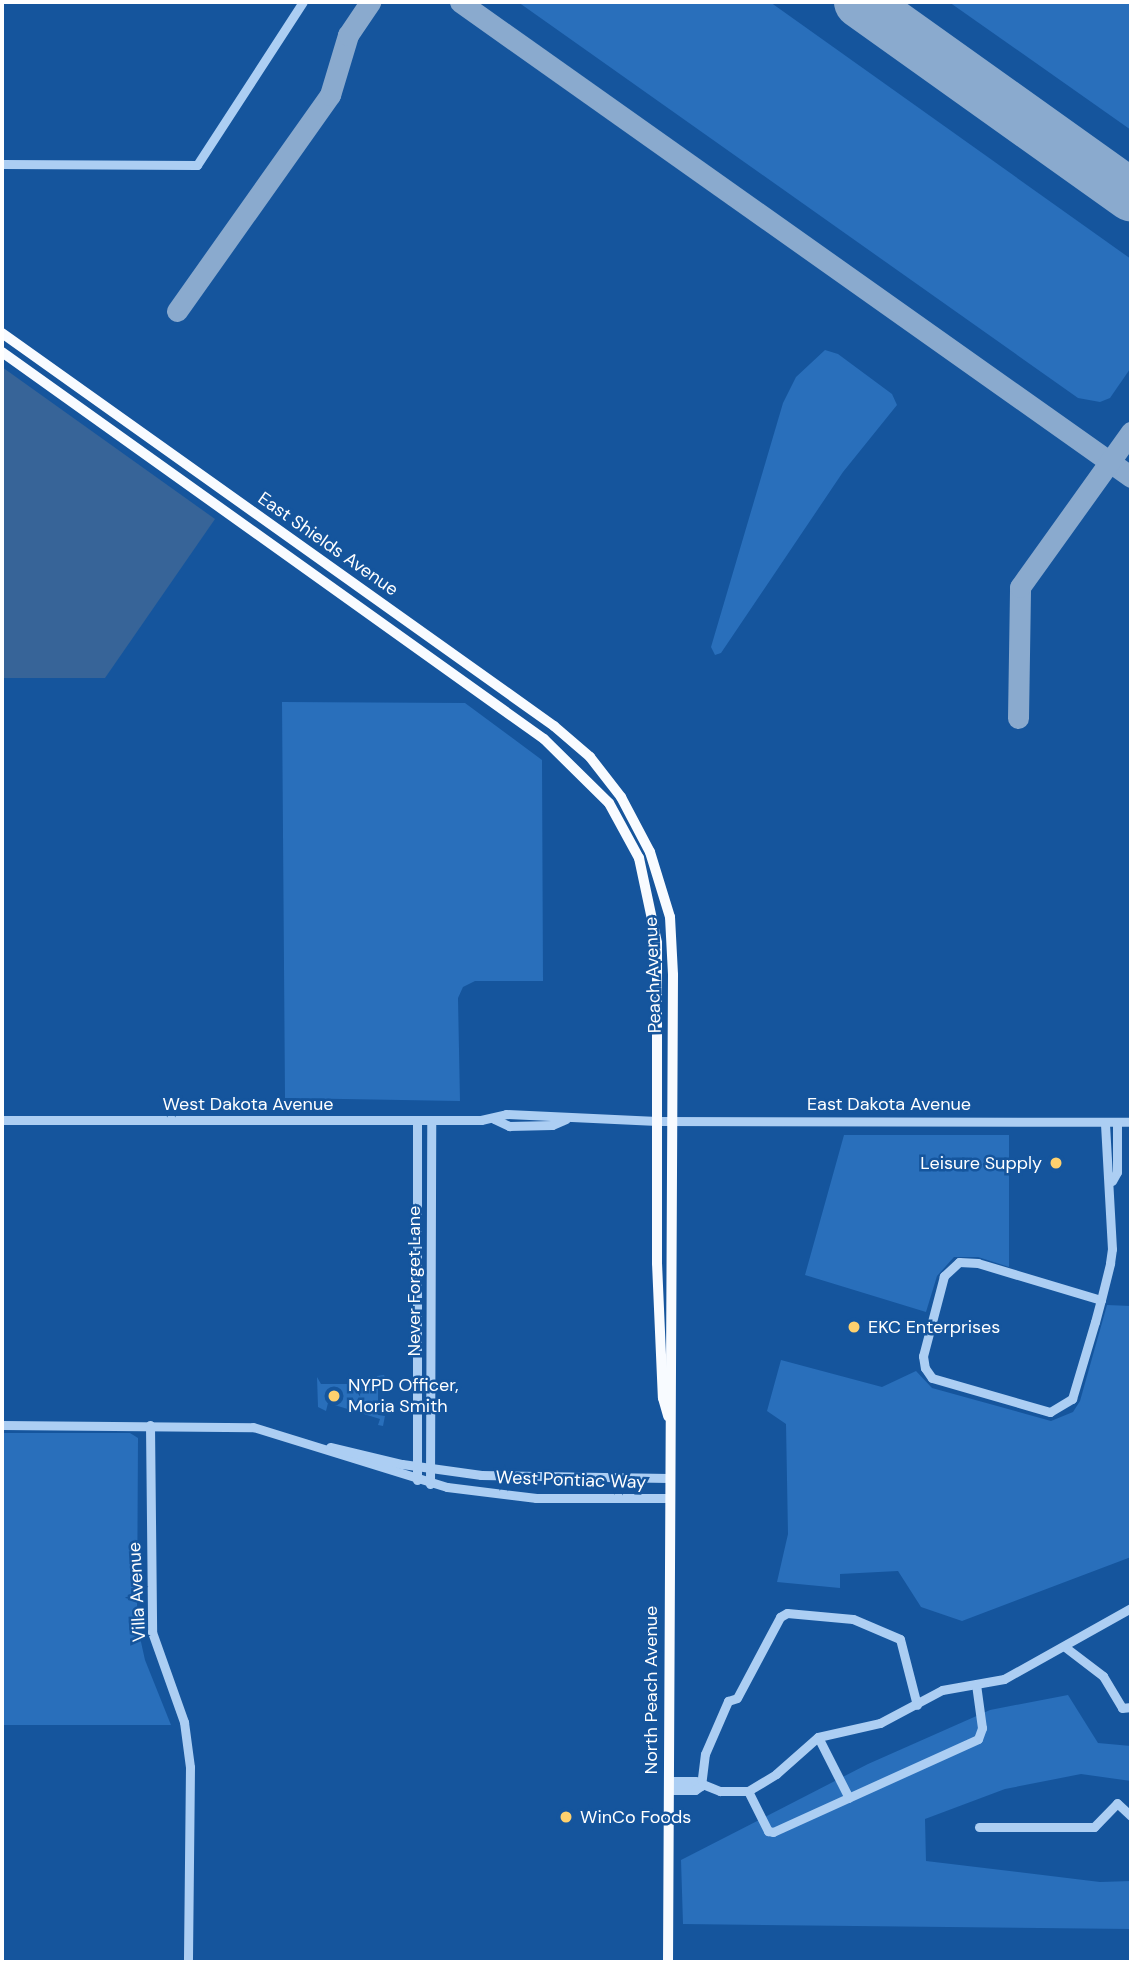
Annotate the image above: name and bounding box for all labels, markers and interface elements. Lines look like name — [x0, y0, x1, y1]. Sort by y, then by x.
street label: East Shields Avenue — [254, 488, 402, 600]
street label: Peach Avenue — [640, 916, 666, 1034]
street label: West Dakota Avenue — [163, 1093, 333, 1115]
street label: East Dakota Avenue — [807, 1093, 971, 1115]
place label: Leisure Supply — [920, 1152, 1042, 1174]
marker: Leisure Supply — [1048, 1155, 1064, 1171]
street label: Never Forget Lane — [403, 1206, 425, 1356]
place label: EKC Enterprises — [868, 1316, 1000, 1338]
marker: EKC Enterprises — [846, 1319, 862, 1335]
place label: NYPD Officer, Moria Smith — [348, 1375, 459, 1418]
marker: NYPD Officer, Moria Smith — [326, 1388, 342, 1404]
street label: West Pontiac Way — [495, 1467, 647, 1493]
street label: Villa Avenue — [124, 1541, 150, 1643]
street label: North Peach Avenue — [640, 1606, 662, 1774]
place label: WinCo Foods — [580, 1806, 691, 1828]
marker: WinCo Foods — [558, 1809, 574, 1825]

